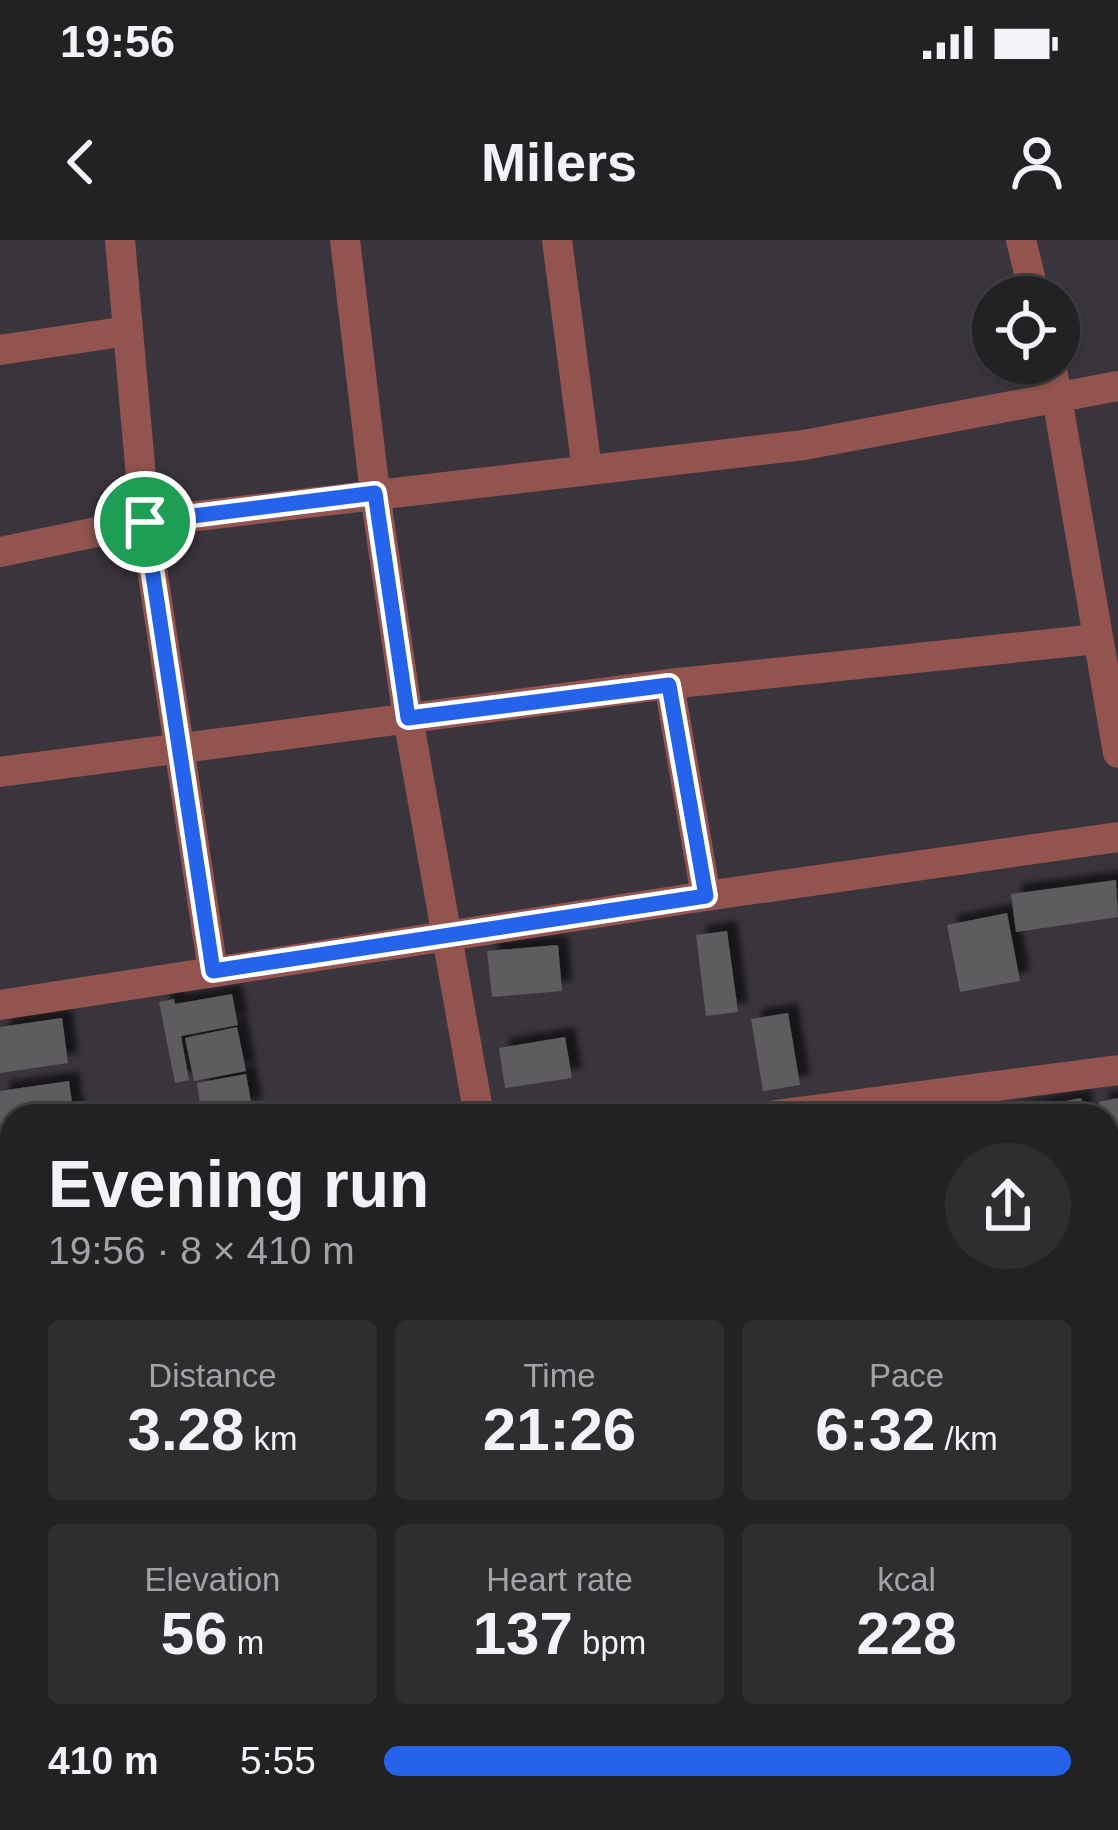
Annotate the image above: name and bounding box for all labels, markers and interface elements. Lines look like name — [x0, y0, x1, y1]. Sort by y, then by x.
text: 19:56 — [60, 16, 175, 67]
icon: back — [48, 129, 114, 195]
icon: person — [1004, 129, 1070, 195]
text: Milers — [481, 132, 637, 192]
map controls — [972, 276, 1080, 384]
button: locate — [972, 276, 1080, 384]
pin — [94, 471, 196, 573]
icon: arrive — [112, 489, 178, 555]
button: share — [945, 1143, 1071, 1269]
text: Evening run — [48, 1147, 429, 1221]
text: 19:56 · 8 × 410 m — [48, 1229, 355, 1272]
text: Distance — [148, 1357, 277, 1394]
text: Time — [523, 1357, 596, 1394]
text: Pace — [869, 1357, 944, 1394]
text: 3.28 — [128, 1396, 244, 1463]
text: 21:26 — [483, 1396, 636, 1463]
text: 6:32 — [815, 1396, 935, 1463]
text: km — [244, 1420, 297, 1457]
text: /km — [935, 1420, 998, 1457]
text: Elevation — [145, 1561, 280, 1598]
text: Heart rate — [486, 1561, 633, 1598]
text: kcal — [877, 1561, 936, 1598]
text: 56 — [161, 1600, 228, 1667]
text: 137 — [473, 1600, 573, 1667]
text: 228 — [856, 1600, 957, 1667]
text: m — [228, 1624, 264, 1661]
text: bpm — [573, 1624, 646, 1661]
text: 410 m — [48, 1739, 159, 1782]
text: 5:55 — [240, 1739, 316, 1782]

